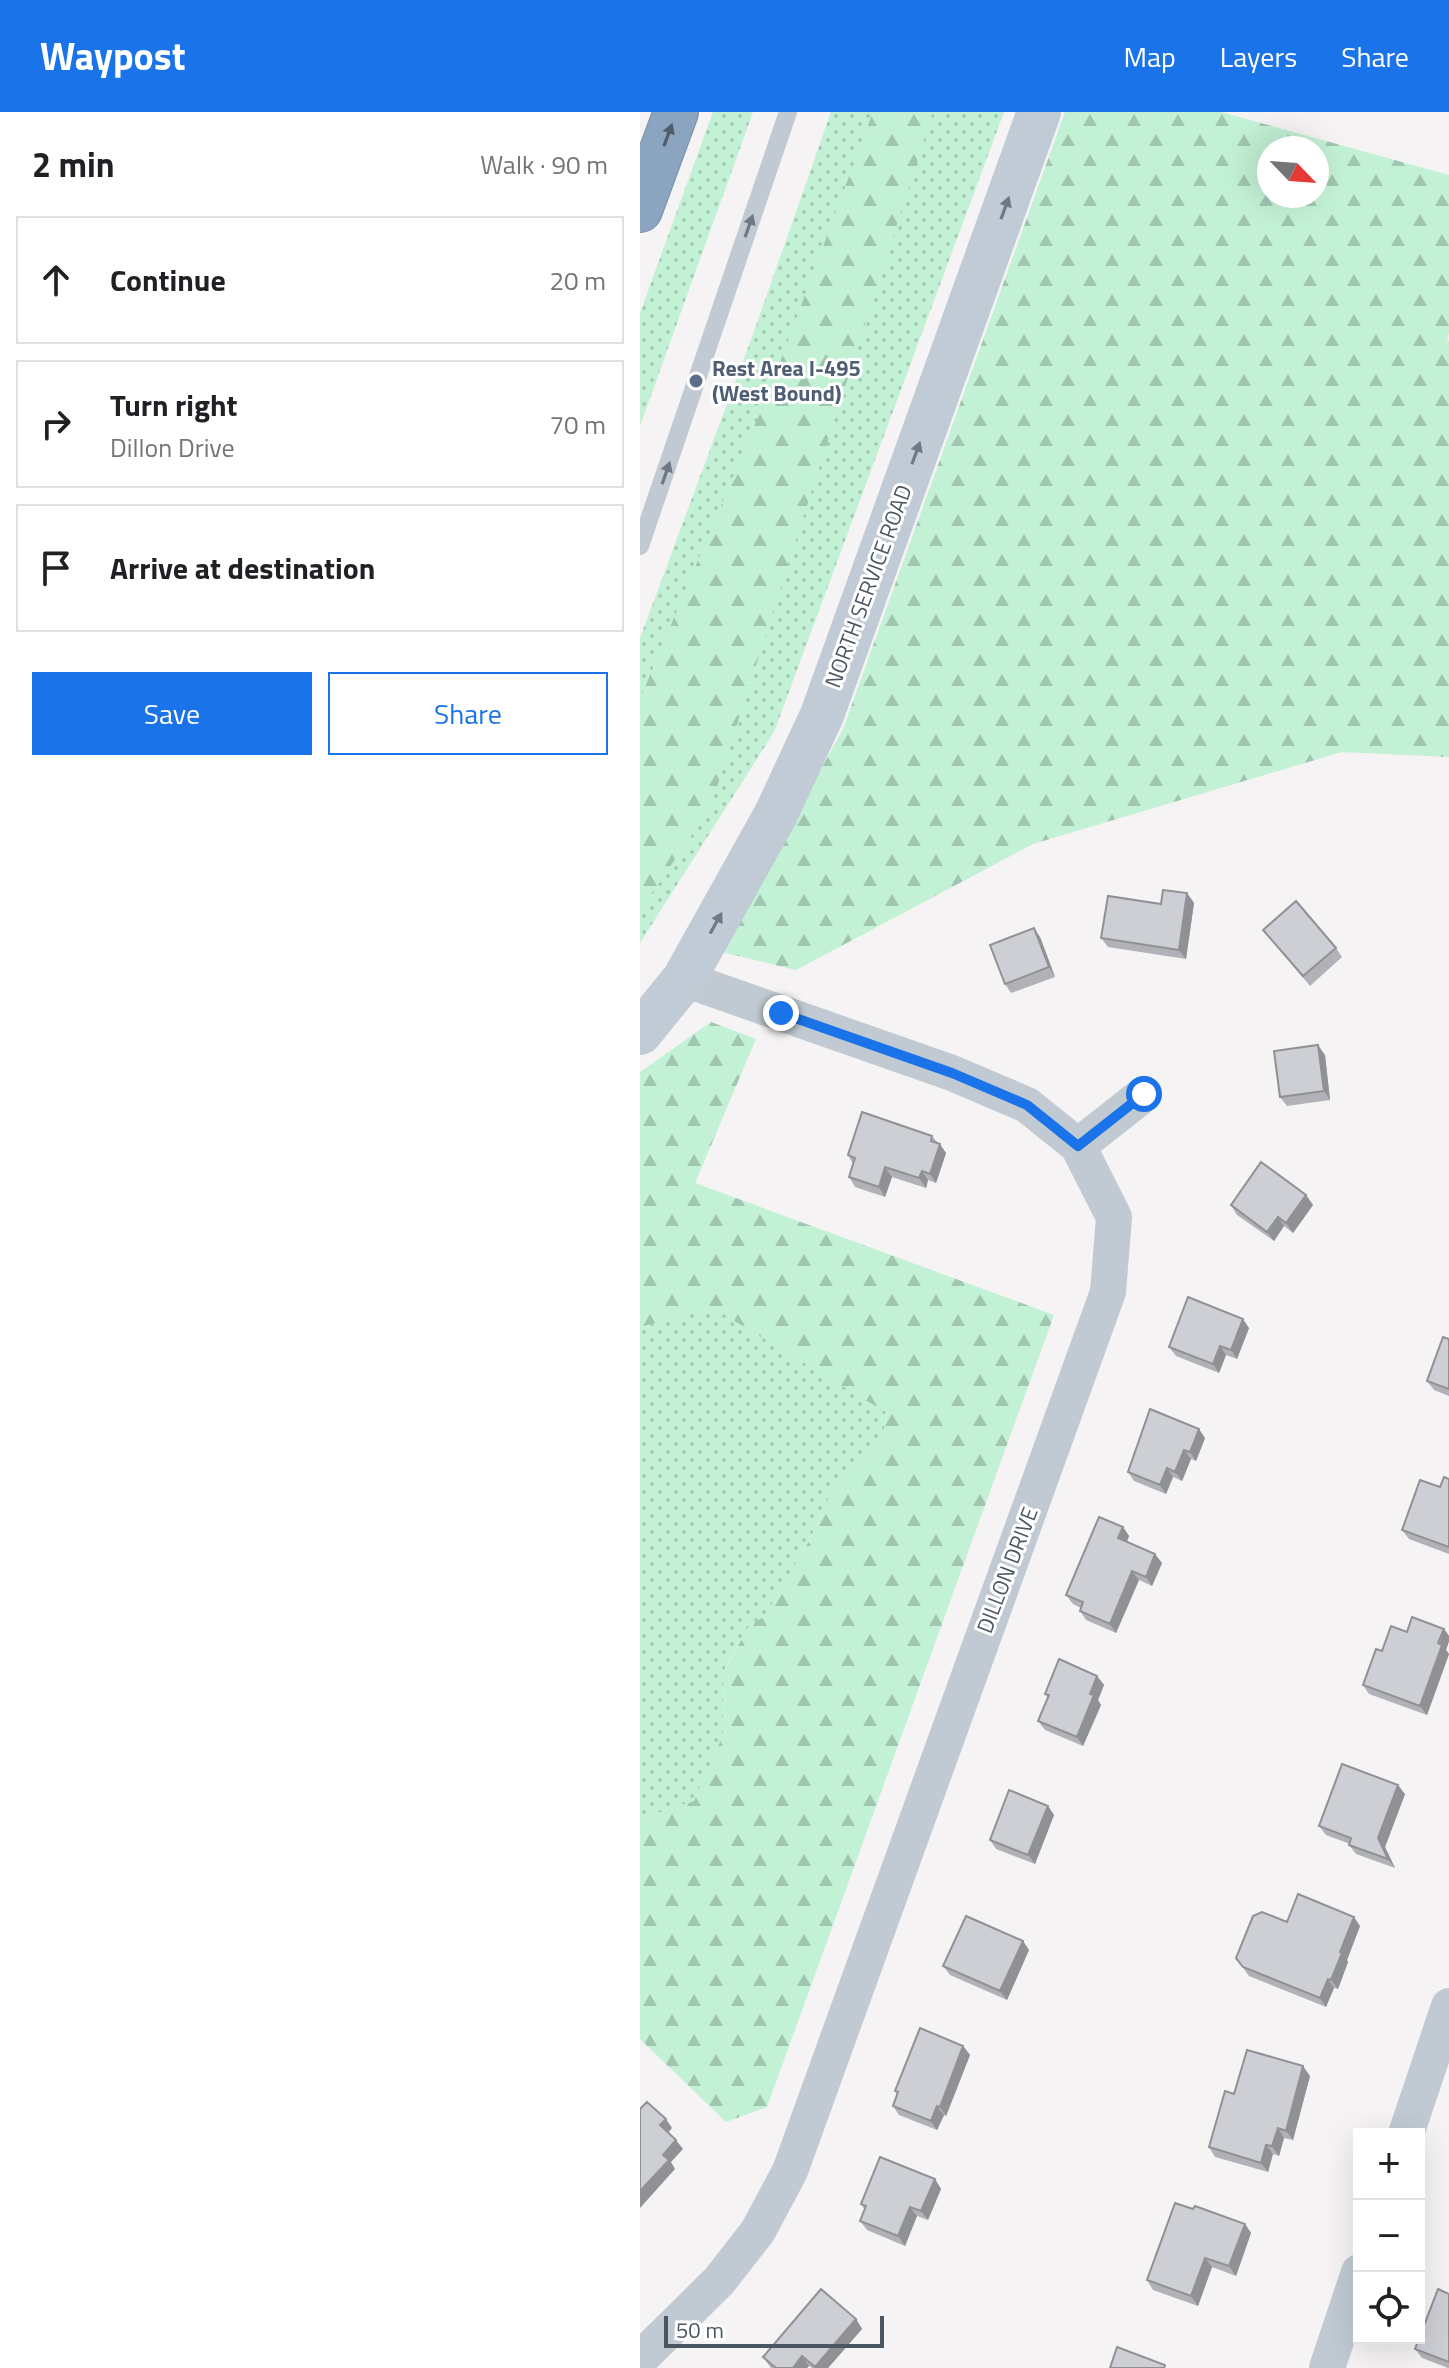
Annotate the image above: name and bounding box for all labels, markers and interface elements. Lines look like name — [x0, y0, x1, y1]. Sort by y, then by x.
text: Waypost — [40, 27, 186, 85]
text: Map — [1123, 35, 1176, 78]
text: Layers — [1220, 35, 1297, 78]
text: Share — [1341, 35, 1409, 78]
one-way arrow — [662, 122, 674, 146]
north arrow — [1257, 136, 1329, 208]
text: 2 min — [32, 138, 115, 190]
text: Walk · 90 m — [480, 145, 608, 184]
one-way arrow — [999, 196, 1011, 220]
one-way arrow — [744, 214, 756, 238]
text: Continue — [110, 257, 226, 303]
icon: ahead — [34, 258, 78, 302]
text: 20 m — [549, 261, 606, 300]
place label: Rest Area I-495 (West Bound) — [712, 351, 861, 410]
marker: Rest Area I-495 (West Bound) — [687, 372, 705, 390]
text: Turn right — [110, 382, 238, 428]
icon: right — [34, 402, 78, 446]
text: 70 m — [549, 405, 606, 444]
text: Dillon Drive — [110, 428, 235, 467]
one-way arrow — [911, 441, 923, 465]
one-way arrow — [661, 461, 673, 485]
street label: NORTH SERVICE ROAD — [815, 480, 921, 692]
text: Arrive at destination — [110, 545, 375, 591]
icon: arrive — [34, 546, 78, 590]
button: Save — [32, 672, 312, 755]
button: Share — [328, 672, 608, 755]
one-way arrow — [709, 911, 722, 934]
route end — [763, 995, 799, 1031]
route start — [1126, 1076, 1162, 1112]
street label: DILLON DRIVE — [967, 1502, 1047, 1638]
map controls — [1353, 2128, 1425, 2344]
button: + — [1353, 2128, 1425, 2200]
button: − — [1353, 2200, 1425, 2272]
button: locate — [1353, 2272, 1425, 2344]
scale bar — [664, 2312, 884, 2348]
text: 50 m — [676, 2313, 724, 2347]

